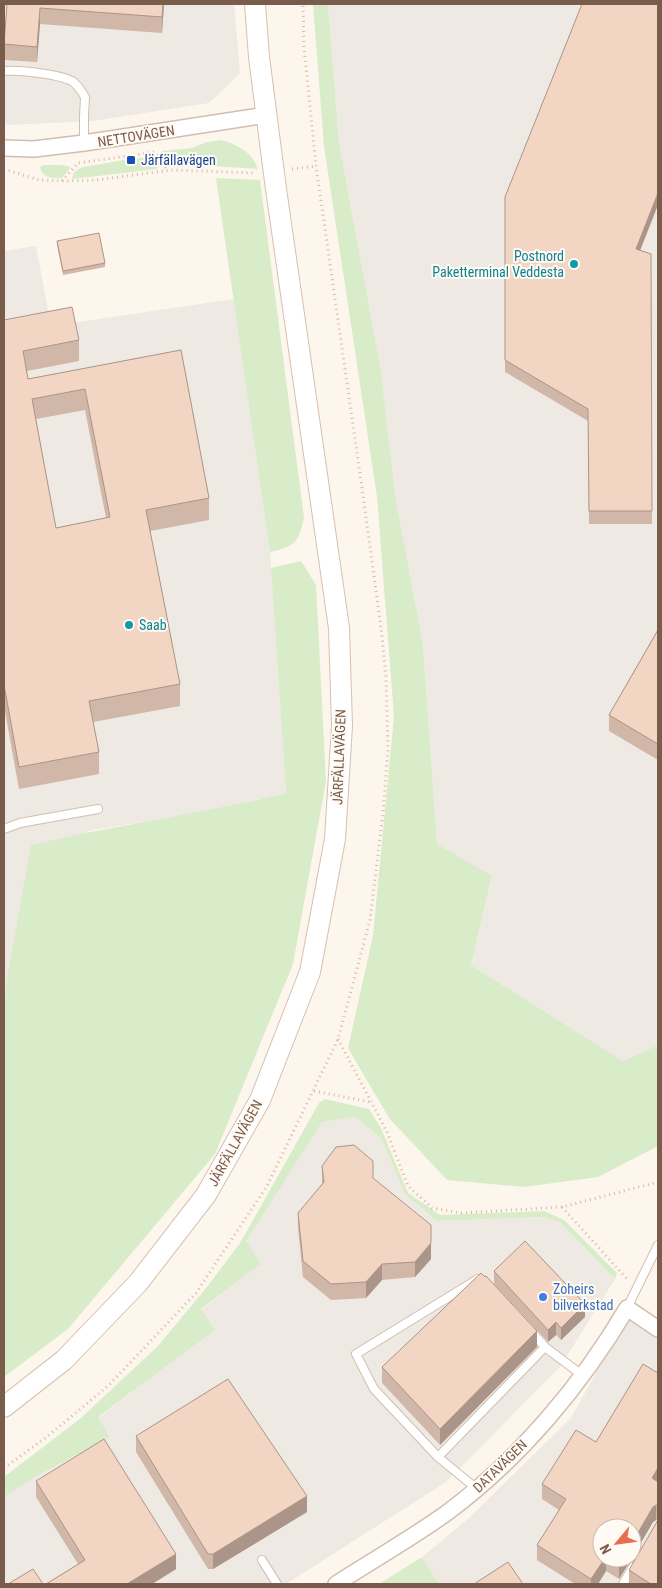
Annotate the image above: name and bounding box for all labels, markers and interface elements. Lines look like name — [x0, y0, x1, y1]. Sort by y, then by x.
street label: NETTOVÄGEN — [96, 122, 176, 150]
place label: Järfällavägen — [141, 152, 216, 168]
marker: Järfällavägen — [125, 154, 137, 166]
place label: Postnord Paketterminal Veddesta — [432, 248, 564, 280]
marker: Postnord Paketterminal Veddesta — [568, 258, 580, 270]
place label: Saab — [139, 617, 167, 633]
marker: Saab — [123, 619, 135, 631]
street label: JÄRFÄLLAVÄGEN — [329, 709, 349, 805]
street label: JÄRFÄLLAVÄGEN — [205, 1097, 265, 1189]
place label: Zoheirs bilverkstad — [553, 1281, 614, 1313]
marker: Zoheirs bilverkstad — [537, 1291, 549, 1303]
street label: DATAVÄGEN — [470, 1436, 530, 1496]
north arrow — [592, 1518, 642, 1568]
text: N — [597, 1542, 615, 1557]

